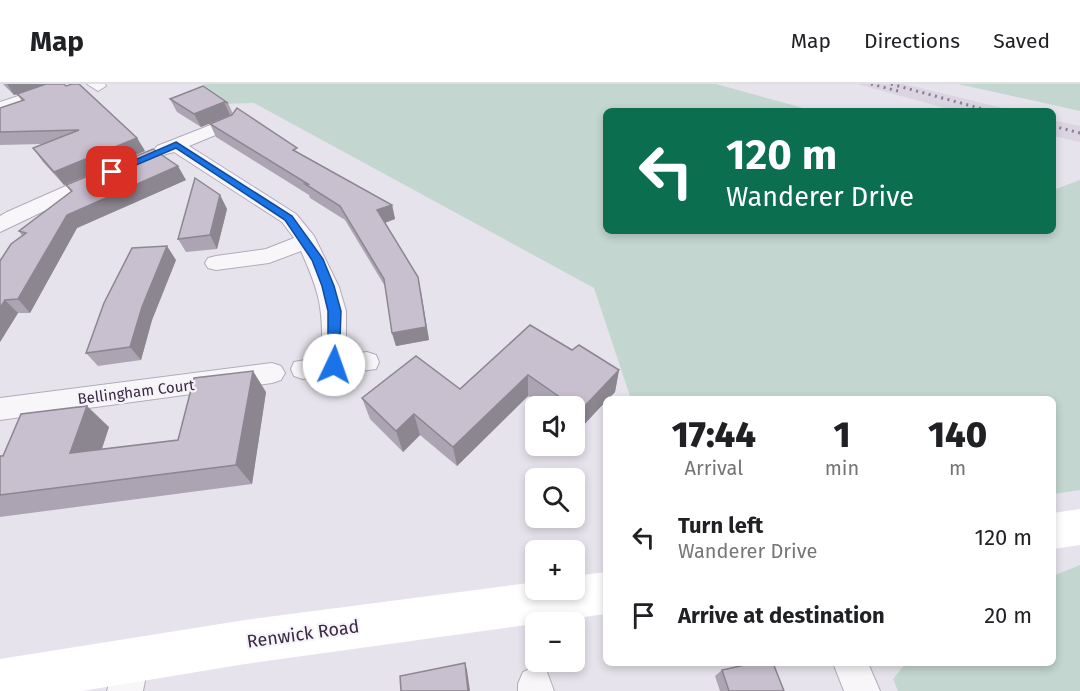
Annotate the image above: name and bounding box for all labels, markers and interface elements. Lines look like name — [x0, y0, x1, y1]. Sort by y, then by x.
text: Map — [30, 25, 84, 58]
text: Map — [791, 28, 831, 54]
text: Directions — [864, 28, 960, 54]
text: Saved — [993, 28, 1050, 54]
text: 120 m — [726, 130, 837, 180]
icon: left — [627, 132, 705, 210]
pin — [86, 146, 137, 197]
icon: arrive — [95, 155, 128, 188]
text: Wanderer Drive — [726, 181, 914, 213]
position arrow — [302, 333, 366, 397]
street label: Bellingham Court — [77, 376, 196, 408]
map controls — [525, 396, 585, 672]
button: sound — [525, 396, 585, 456]
text: 17:44 — [672, 413, 756, 457]
text: 1 — [833, 413, 850, 457]
text: 140 — [928, 413, 987, 457]
text: Arrival — [685, 456, 743, 480]
text: min — [825, 456, 859, 480]
text: m — [949, 456, 966, 480]
button: search — [525, 468, 585, 528]
text: Turn left — [678, 512, 763, 539]
icon: left — [627, 521, 660, 554]
text: 120 m — [975, 524, 1032, 551]
text: Wanderer Drive — [678, 539, 817, 563]
button: + — [525, 540, 585, 600]
icon: arrive — [627, 599, 660, 632]
text: Arrive at destination — [678, 602, 885, 629]
text: 20 m — [984, 602, 1032, 629]
button: − — [525, 612, 585, 672]
street label: Renwick Road — [245, 615, 361, 653]

